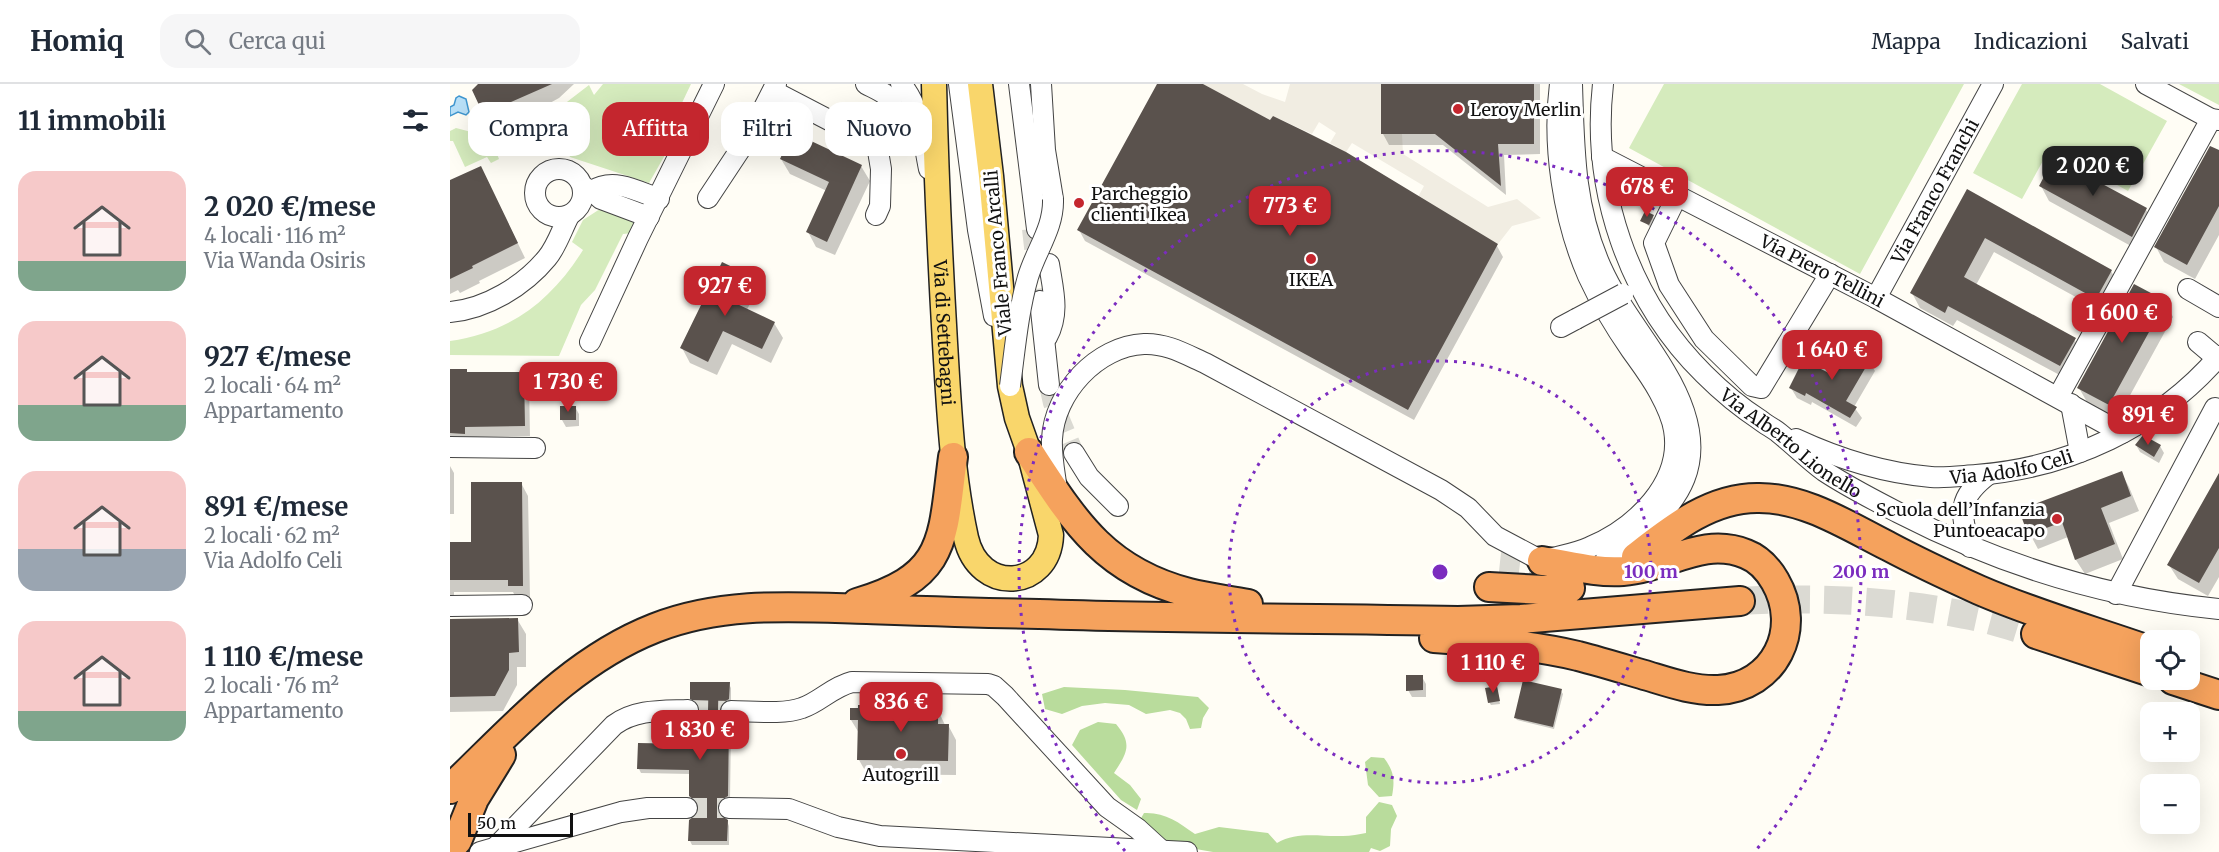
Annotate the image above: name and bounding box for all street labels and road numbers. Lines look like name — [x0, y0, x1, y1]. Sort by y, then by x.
street label: Via Franco Franchi — [1885, 114, 1984, 268]
street label: Viale Franco Arcalli — [979, 169, 1017, 338]
street label: Via Piero Tellini — [1756, 228, 1889, 312]
street label: Via di Settebagni — [929, 258, 960, 407]
street label: Via Alberto Lionello — [1715, 383, 1866, 503]
street label: Via Adolfo Celi — [1948, 444, 2076, 489]

